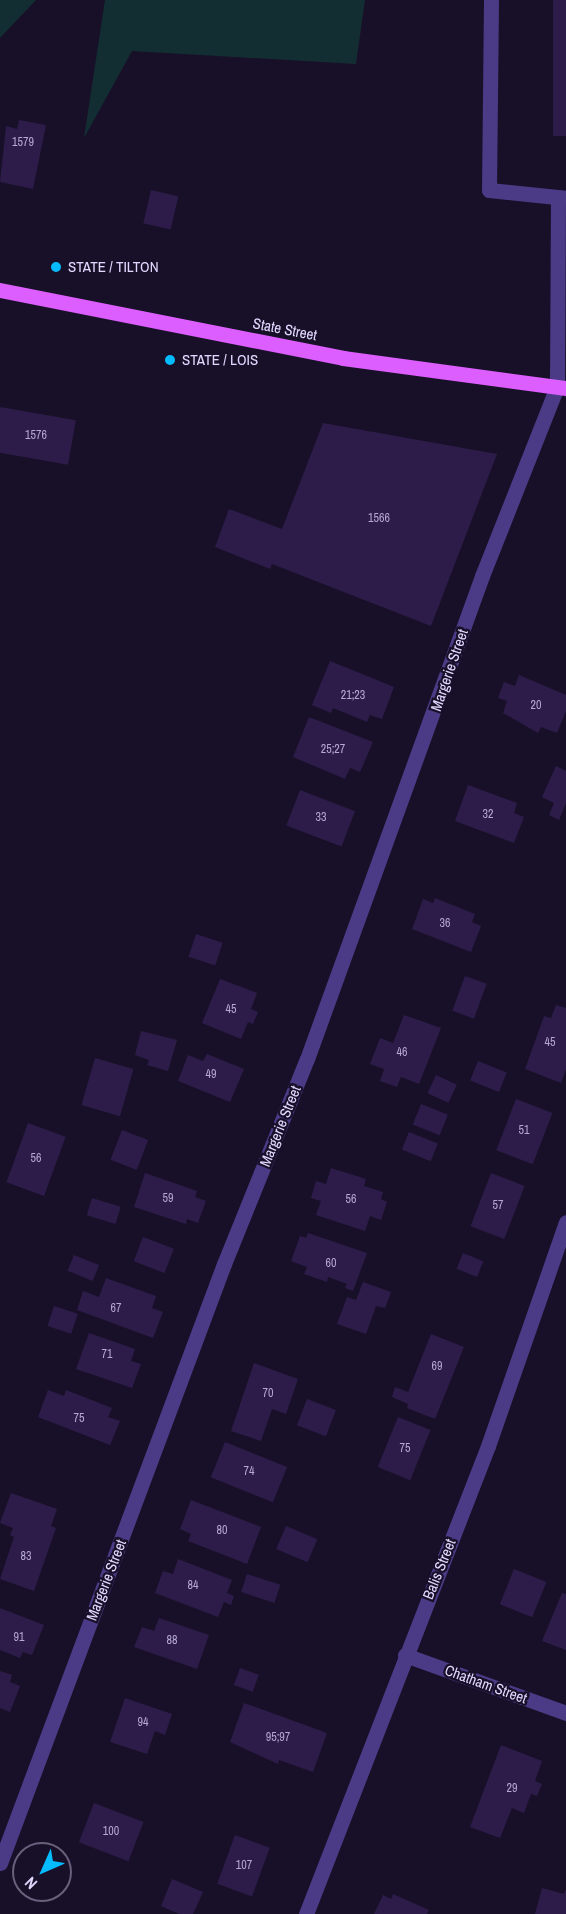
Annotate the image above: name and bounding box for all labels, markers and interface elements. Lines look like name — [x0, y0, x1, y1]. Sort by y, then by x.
house number: 1579 — [12, 136, 34, 150]
place label: STATE / TILTON — [68, 258, 159, 276]
marker: STATE / TILTON — [49, 260, 63, 274]
street label: State Street — [251, 314, 319, 344]
place label: STATE / LOIS — [182, 351, 258, 369]
marker: STATE / LOIS — [163, 353, 177, 367]
house number: 1576 — [25, 429, 47, 443]
house number: 1566 — [368, 512, 390, 526]
street label: Margerie Street — [427, 627, 471, 713]
house number: 21;23 — [341, 689, 365, 703]
house number: 20 — [531, 699, 541, 713]
house number: 25;27 — [321, 743, 345, 757]
house number: 32 — [483, 808, 493, 822]
house number: 33 — [316, 811, 326, 825]
house number: 36 — [440, 917, 450, 931]
house number: 45 — [226, 1003, 236, 1017]
house number: 45 — [545, 1036, 555, 1050]
house number: 46 — [397, 1046, 407, 1060]
house number: 49 — [206, 1068, 216, 1082]
street label: Margerie Street — [256, 1083, 304, 1169]
house number: 51 — [519, 1124, 529, 1138]
house number: 56 — [31, 1152, 41, 1166]
house number: 59 — [163, 1192, 173, 1206]
house number: 56 — [346, 1193, 356, 1207]
house number: 57 — [493, 1199, 503, 1213]
house number: 60 — [326, 1257, 336, 1271]
house number: 67 — [111, 1302, 121, 1316]
house number: 71 — [102, 1348, 112, 1362]
house number: 69 — [432, 1360, 442, 1374]
house number: 70 — [263, 1387, 273, 1401]
house number: 75 — [74, 1412, 84, 1426]
house number: 75 — [400, 1442, 410, 1456]
house number: 74 — [244, 1465, 254, 1479]
house number: 80 — [217, 1524, 227, 1538]
street label: Balis Street — [419, 1536, 459, 1602]
street label: Margerie Street — [82, 1537, 130, 1623]
house number: 83 — [21, 1550, 31, 1564]
house number: 84 — [188, 1579, 198, 1593]
house number: 91 — [14, 1631, 24, 1645]
house number: 88 — [167, 1634, 177, 1648]
street label: Chatham Street — [442, 1661, 530, 1707]
house number: 94 — [138, 1716, 148, 1730]
house number: 95;97 — [266, 1731, 290, 1745]
house number: 29 — [507, 1782, 517, 1796]
house number: 100 — [103, 1825, 119, 1839]
north arrow — [12, 1842, 72, 1902]
house number: 107 — [236, 1859, 252, 1873]
text: N — [20, 1872, 42, 1894]

